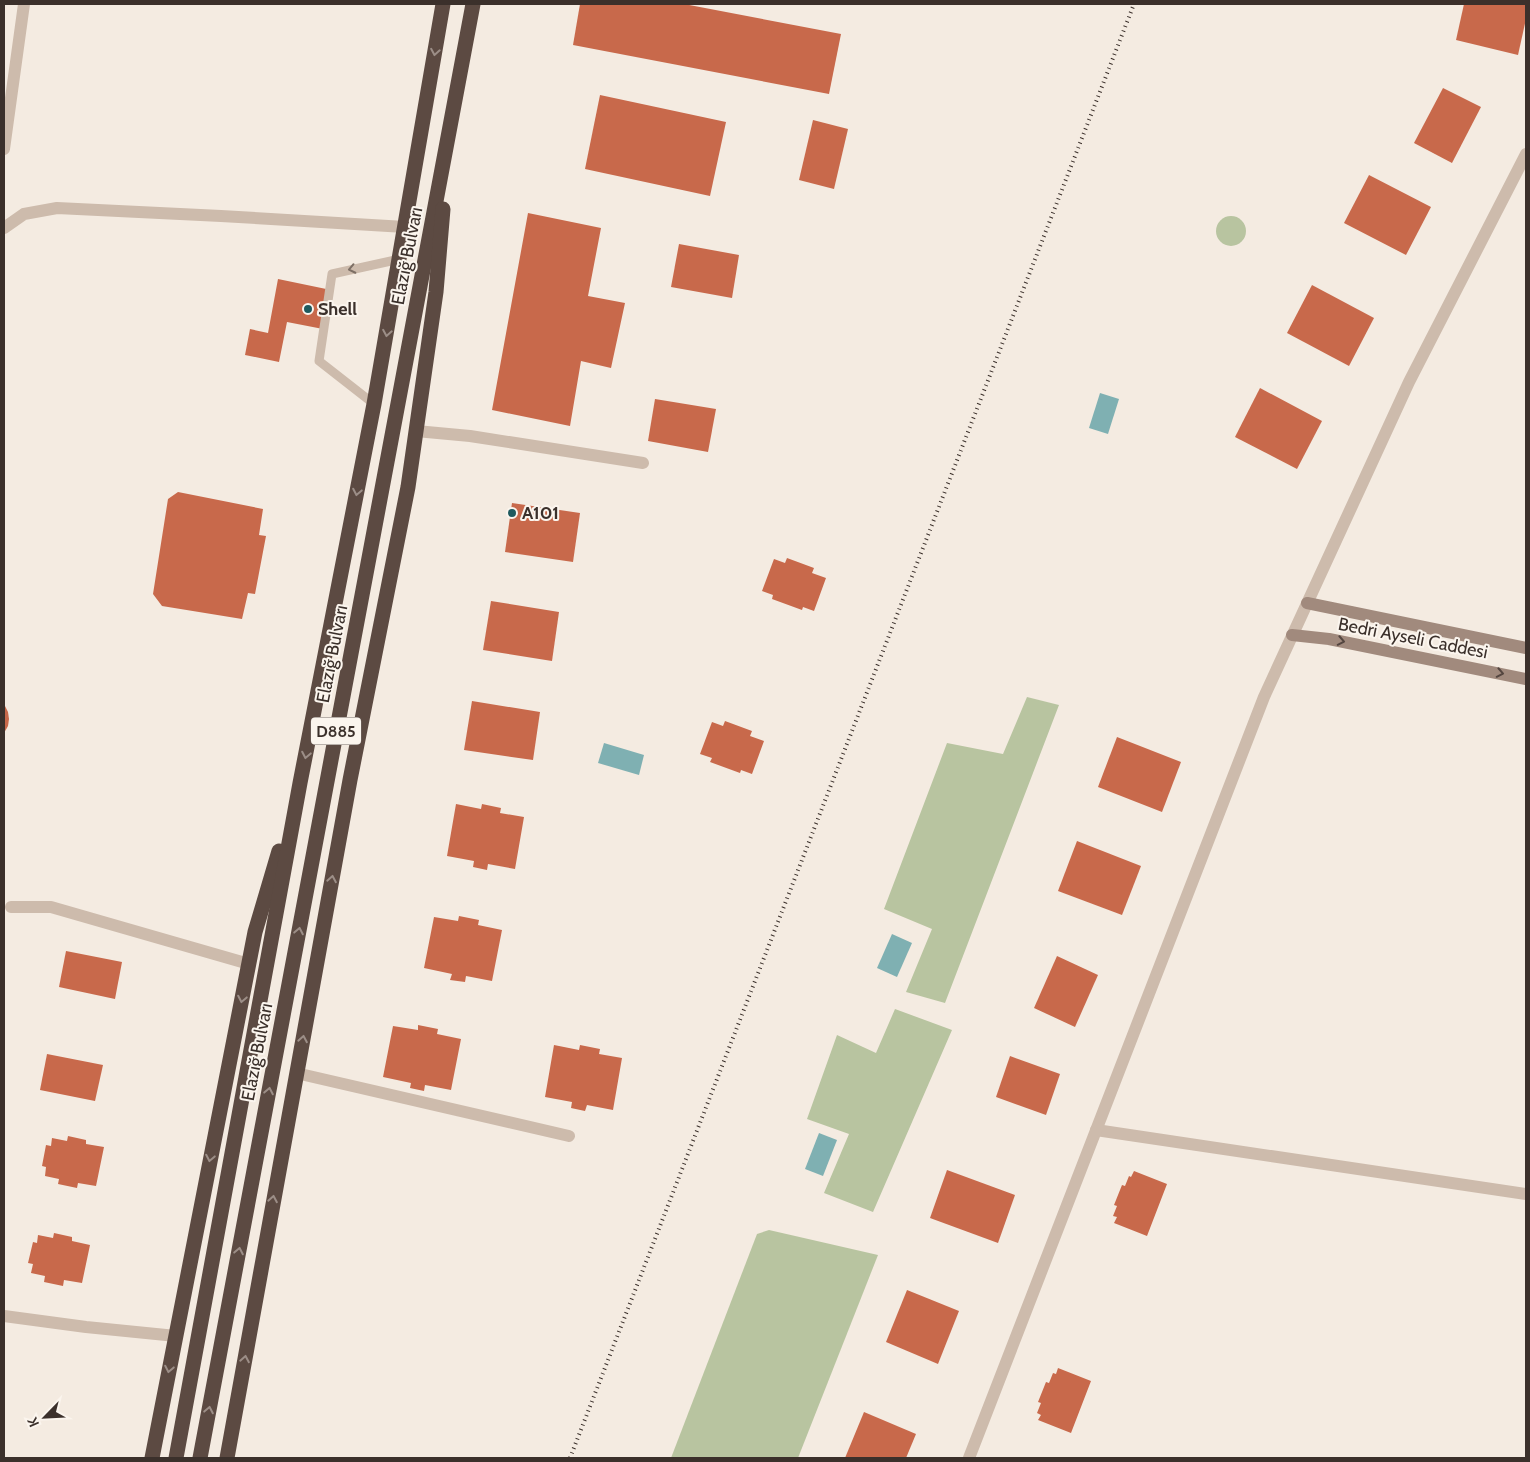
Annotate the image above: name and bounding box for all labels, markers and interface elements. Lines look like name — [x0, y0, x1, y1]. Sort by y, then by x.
one-way arrow — [430, 47, 440, 56]
street label: Elazığ Bulvarı — [387, 205, 427, 307]
one-way arrow — [347, 264, 356, 274]
place label: Shell — [318, 298, 357, 320]
marker: Shell — [302, 303, 314, 315]
one-way arrow — [382, 328, 392, 337]
one-way arrow — [352, 488, 363, 497]
place label: A101 — [522, 502, 559, 524]
marker: A101 — [506, 507, 518, 519]
street label: Elazığ Bulvarı — [312, 603, 352, 705]
street label: Bedri Ayseli Caddesi — [1336, 613, 1490, 663]
one-way arrow — [1336, 636, 1345, 646]
one-way arrow — [1496, 668, 1504, 678]
road number: D885 — [311, 718, 361, 744]
one-way arrow — [301, 751, 311, 759]
one-way arrow — [326, 875, 337, 883]
one-way arrow — [293, 927, 303, 936]
one-way arrow — [237, 994, 247, 1003]
street label: Elazığ Bulvarı — [237, 1001, 277, 1103]
one-way arrow — [297, 1034, 307, 1043]
one-way arrow — [263, 1087, 273, 1095]
one-way arrow — [206, 1154, 216, 1163]
one-way arrow — [268, 1194, 278, 1203]
one-way arrow — [233, 1246, 243, 1255]
one-way arrow — [239, 1354, 249, 1363]
one-way arrow — [165, 1365, 175, 1374]
north arrow — [20, 1392, 70, 1442]
one-way arrow — [203, 1406, 213, 1415]
text: K — [23, 1414, 43, 1430]

